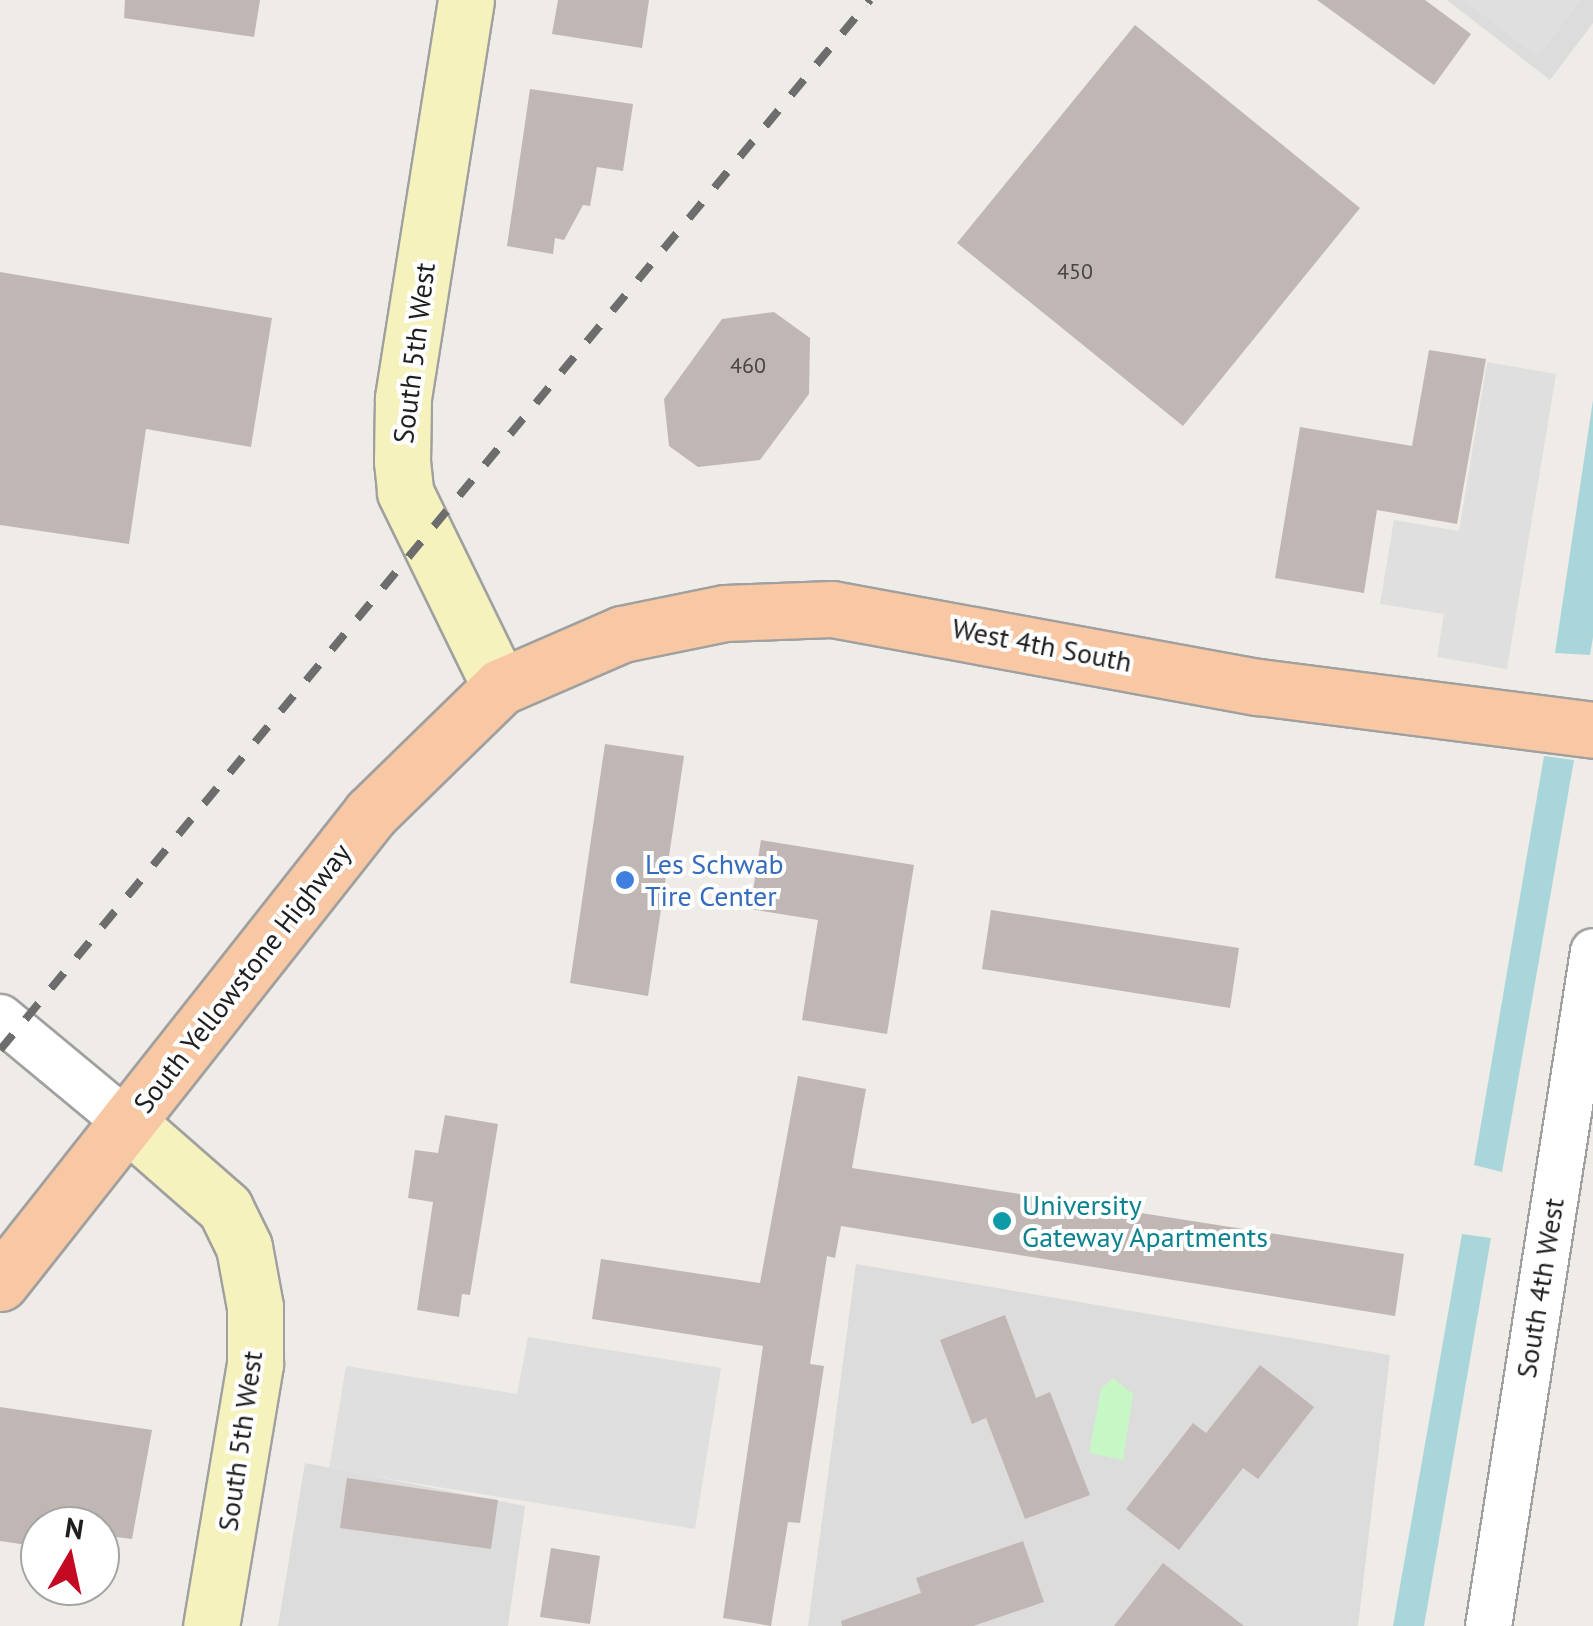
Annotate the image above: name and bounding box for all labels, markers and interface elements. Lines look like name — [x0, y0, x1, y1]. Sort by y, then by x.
house number: 450 — [1057, 259, 1093, 285]
street label: South 5th West — [386, 260, 442, 446]
house number: 460 — [730, 353, 766, 379]
street label: West 4th South — [949, 611, 1135, 679]
street label: South Yellowstone Highway — [126, 836, 358, 1120]
place label: Les Schwab Tire Center — [645, 847, 784, 913]
marker: Les Schwab Tire Center — [614, 869, 636, 891]
place label: University Gateway Apartments — [1022, 1188, 1270, 1254]
street label: South 4th West — [1509, 1195, 1571, 1381]
marker: University Gateway Apartments — [991, 1210, 1013, 1232]
street label: South 5th West — [211, 1348, 269, 1534]
north arrow — [20, 1506, 120, 1606]
text: N — [62, 1508, 86, 1548]

